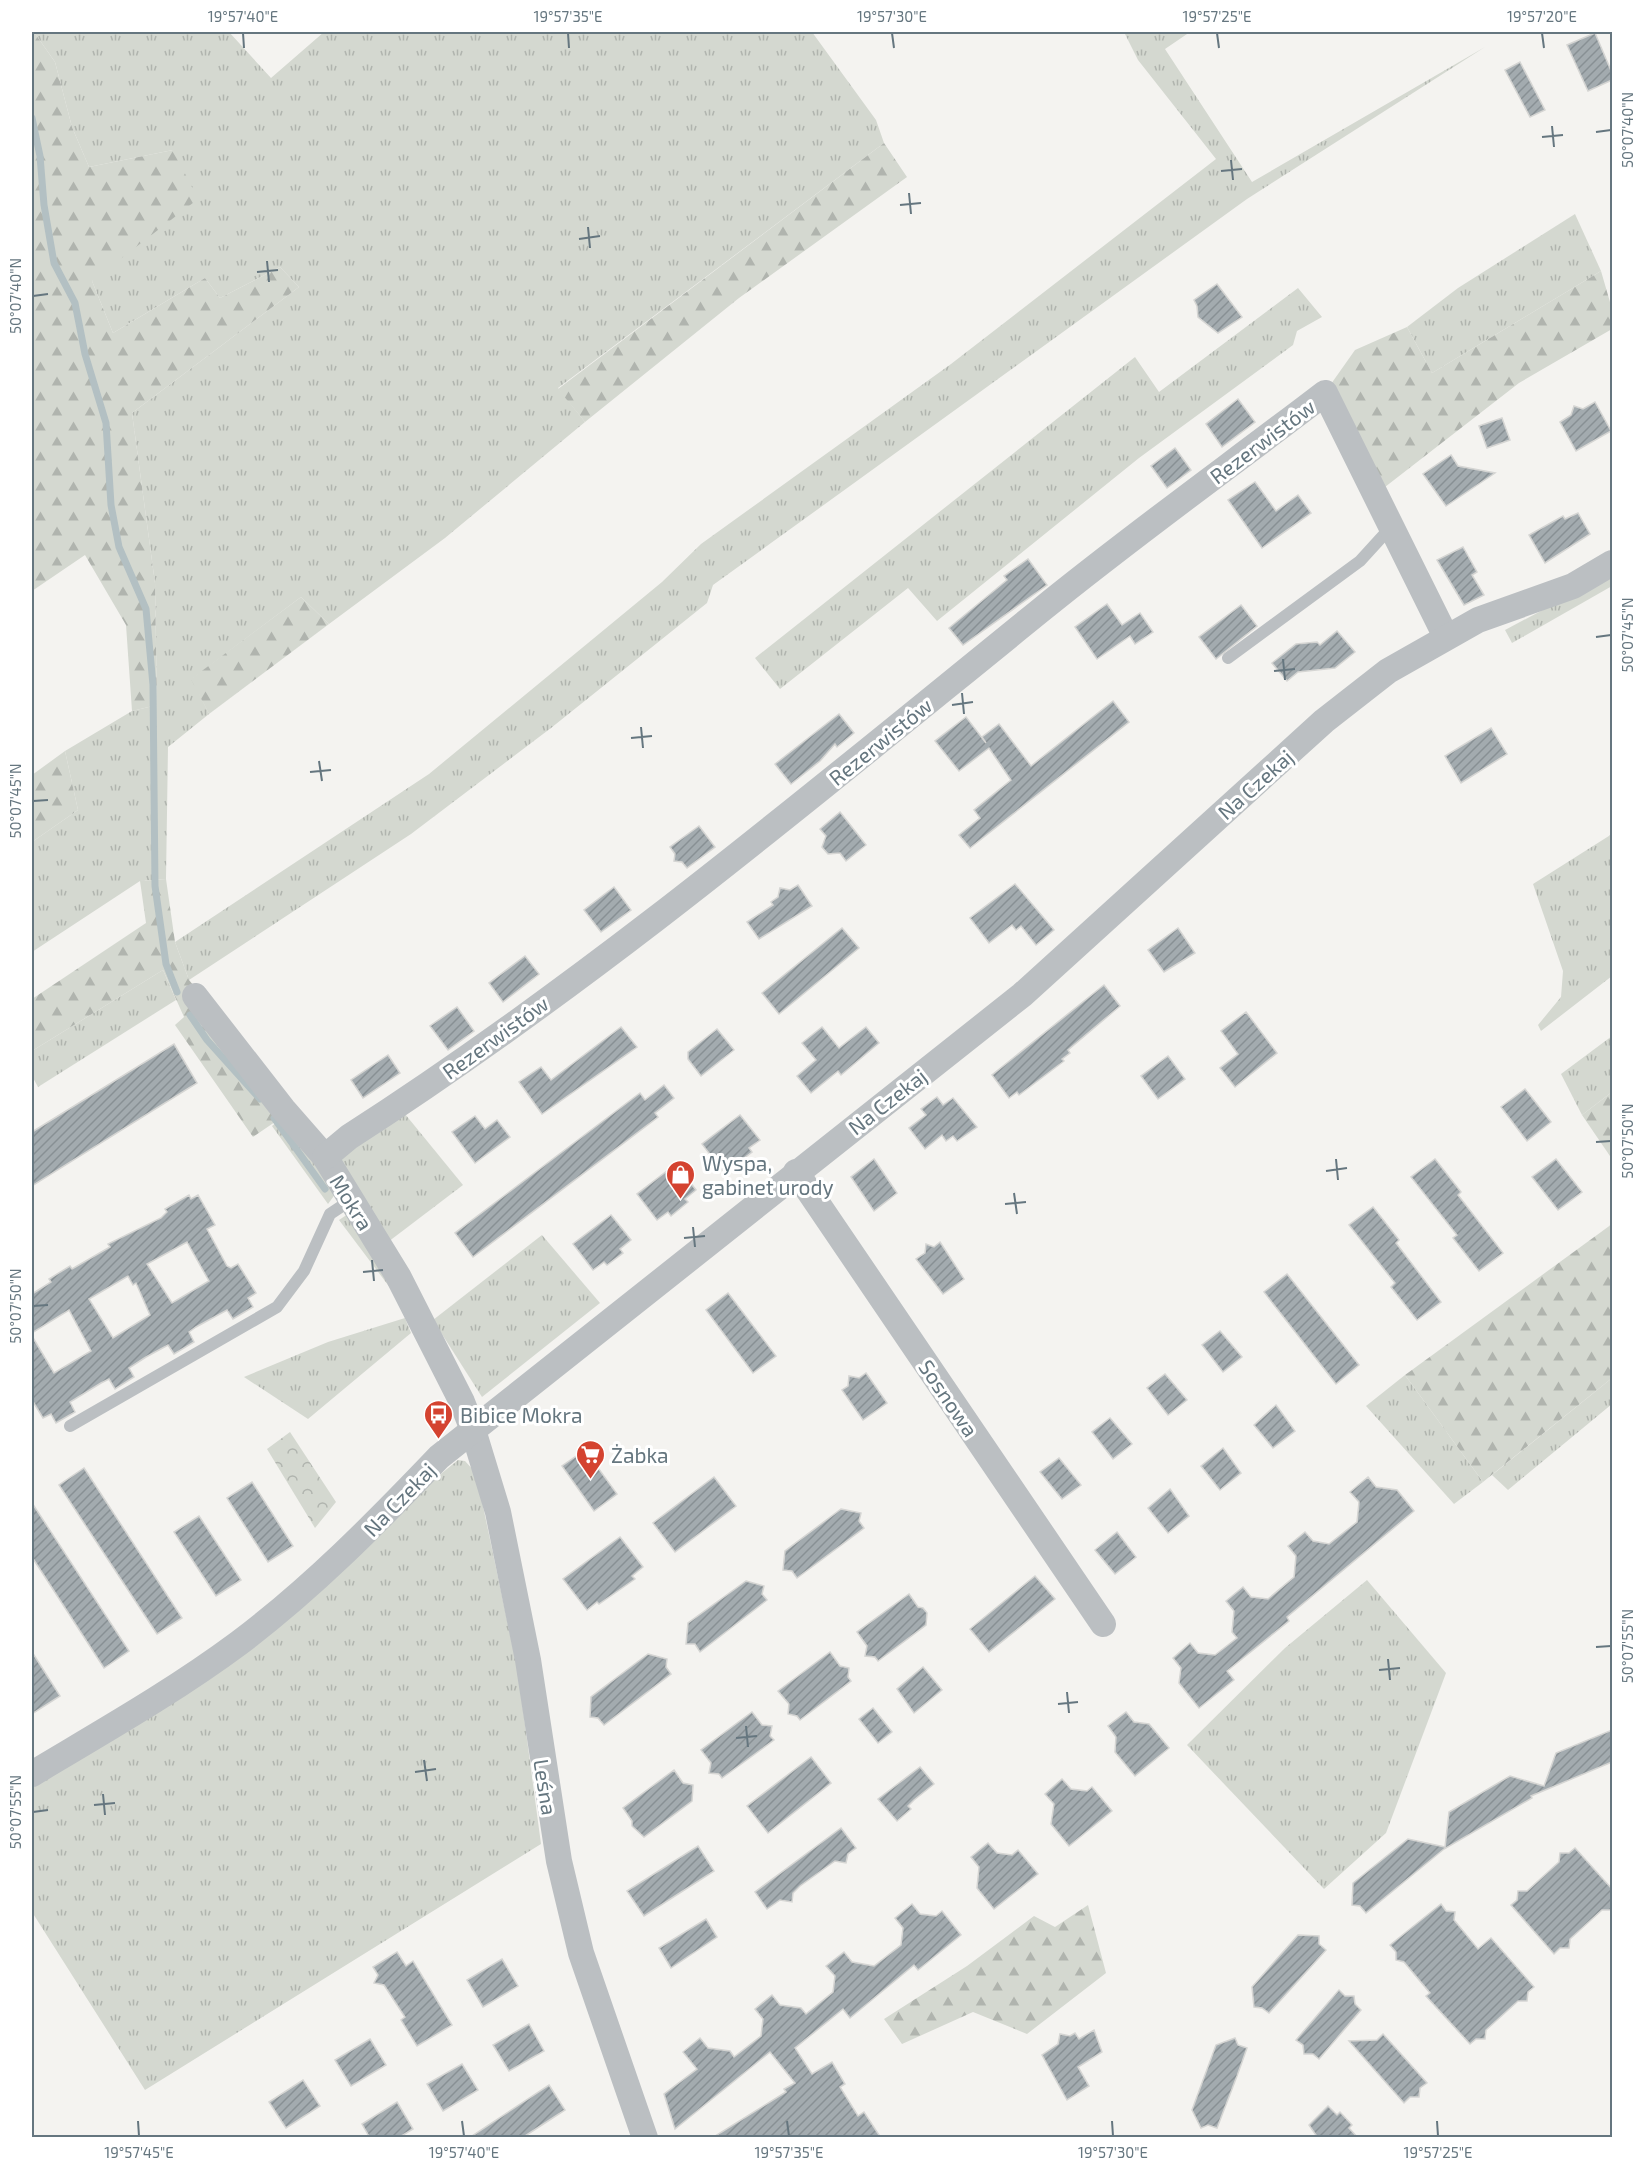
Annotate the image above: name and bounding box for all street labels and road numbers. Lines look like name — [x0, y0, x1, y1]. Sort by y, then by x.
street label: Rezerwistów — [1205, 393, 1319, 489]
street label: Rezerwistów — [824, 692, 936, 790]
street label: Na Czekaj — [1212, 744, 1298, 825]
street label: Rezerwistów — [437, 990, 553, 1084]
street label: Na Czekaj — [843, 1063, 932, 1140]
street label: Mokra — [325, 1170, 379, 1234]
street label: Sosnowa — [914, 1355, 984, 1441]
street label: Na Czekaj — [358, 1457, 441, 1542]
street label: Leśna — [529, 1757, 563, 1817]

